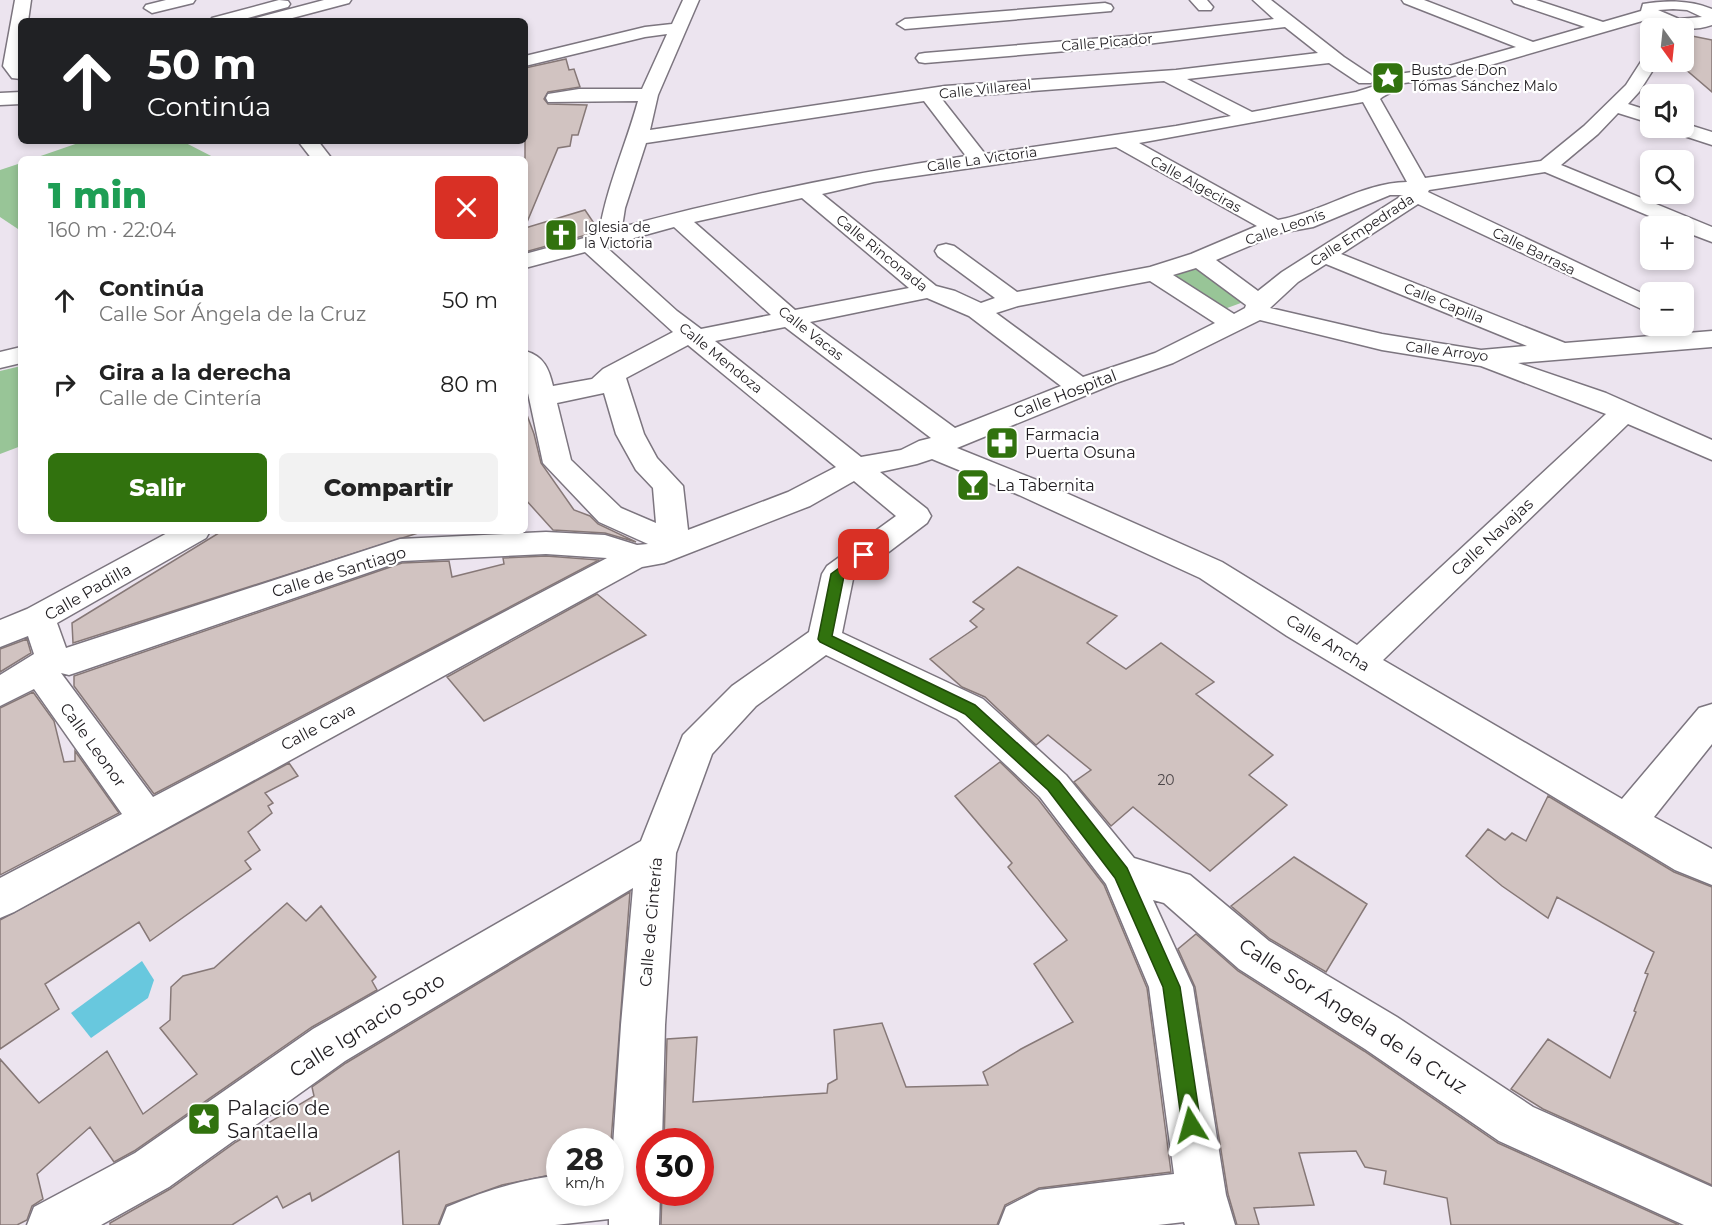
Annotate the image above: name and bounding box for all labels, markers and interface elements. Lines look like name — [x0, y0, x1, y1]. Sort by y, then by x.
north arrow — [1640, 18, 1694, 72]
map controls — [1640, 18, 1694, 336]
street label: Calle Picador — [1061, 29, 1154, 55]
text: 50 m — [147, 38, 256, 90]
icon: ahead — [48, 42, 126, 120]
place icon: Busto de Don Tómas Sánchez Malo — [1370, 60, 1406, 96]
place label: Busto de Don Tómas Sánchez Malo — [1411, 61, 1558, 95]
street label: Calle Villareal — [938, 75, 1032, 103]
button: sound — [1640, 84, 1694, 138]
text: Continúa — [147, 90, 271, 123]
street label: Calle La Victoria — [926, 142, 1038, 176]
button: search — [1640, 150, 1694, 204]
street label: Calle Algeciras — [1147, 152, 1245, 216]
text: 1 min — [48, 173, 147, 217]
button: close — [435, 176, 498, 239]
street label: Calle Empedrada — [1307, 190, 1417, 270]
street label: Calle Leonís — [1243, 205, 1327, 249]
street label: Calle Rinconada — [832, 210, 932, 296]
button: + — [1640, 216, 1694, 270]
church icon: Iglesia de la Victoria — [543, 217, 579, 253]
text: 160 m · 22:04 — [48, 218, 176, 242]
place label: Iglesia de la Victoria — [584, 218, 653, 252]
street label: Calle Barrasa — [1489, 223, 1579, 279]
text: Continúa — [99, 275, 204, 302]
street label: Calle Capilla — [1401, 279, 1487, 327]
button: − — [1640, 282, 1694, 336]
icon: ahead — [48, 284, 81, 317]
text: 50 m — [442, 287, 498, 314]
text: Calle Sor Ángela de la Cruz — [99, 302, 366, 326]
street label: Calle Vacas — [775, 302, 847, 364]
street label: Calle Mendoza — [675, 319, 767, 397]
street label: Calle Arroyo — [1404, 337, 1490, 365]
text: Gira a la derecha — [99, 359, 291, 386]
street label: Calle Hospital — [1011, 366, 1119, 422]
icon: right — [48, 368, 81, 401]
text: 80 m — [440, 371, 498, 398]
text: Calle de Cintería — [99, 386, 262, 410]
pharmacy icon: Farmacia Puerta Osuna — [984, 425, 1020, 461]
place label: Farmacia Puerta Osuna — [1025, 425, 1136, 462]
button: Salir — [48, 453, 267, 522]
button: Compartir — [279, 453, 498, 522]
bar icon: La Tabernita — [955, 467, 991, 503]
place label: La Tabernita — [996, 476, 1095, 495]
street label: Calle Navajas — [1447, 494, 1537, 580]
pin — [838, 529, 889, 580]
icon: arrive — [847, 538, 880, 571]
street label: Calle de Santiago — [270, 543, 408, 601]
street label: Calle Padilla — [41, 560, 135, 624]
street label: Calle Ancha — [1283, 611, 1373, 675]
street label: Calle Leonor — [56, 699, 130, 791]
street label: Calle Cava — [278, 699, 358, 755]
house number: 20 — [1157, 771, 1175, 789]
street label: Calle de Cintería — [636, 856, 666, 988]
street label: Calle Sor Ángela de la Cruz — [1234, 933, 1472, 1099]
street label: Calle Ignacio Soto — [285, 968, 449, 1082]
position arrow — [1159, 1093, 1223, 1157]
place label: Palacio de Santaella — [227, 1096, 330, 1143]
place icon: Palacio de Santaella — [186, 1101, 222, 1137]
speed limit sign: 30 — [636, 1128, 714, 1206]
text: 28 — [566, 1141, 604, 1178]
text: km/h — [565, 1173, 605, 1192]

